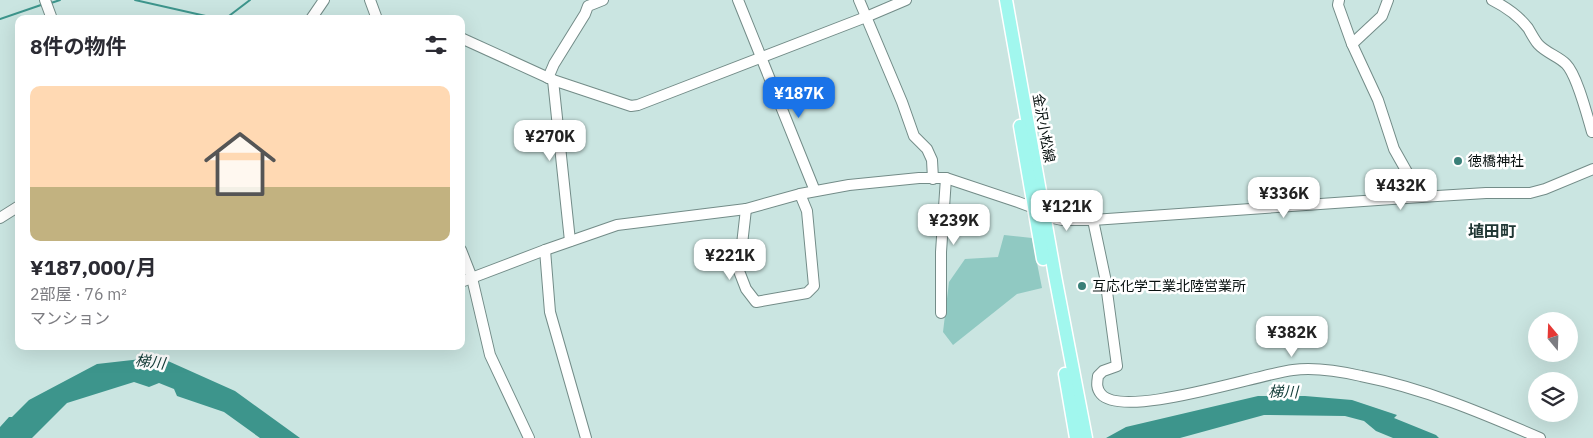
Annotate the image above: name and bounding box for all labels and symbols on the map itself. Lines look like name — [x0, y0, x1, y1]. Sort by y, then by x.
pin: ¥187K — [764, 76, 834, 119]
street label: 金沢小松線 — [1029, 92, 1059, 164]
pin: ¥270K — [515, 120, 585, 162]
place label: 徳橋神社 — [1468, 152, 1524, 170]
marker: 徳橋神社 — [1452, 155, 1464, 167]
pin: ¥432K — [1366, 168, 1436, 211]
pin: ¥336K — [1249, 176, 1319, 219]
pin: ¥121K — [1032, 190, 1102, 232]
pin: ¥239K — [919, 204, 989, 246]
district label: 埴田町 — [1468, 221, 1516, 241]
pin: ¥221K — [695, 238, 765, 281]
place label: 互応化学工業北陸営業所 — [1092, 277, 1246, 295]
marker: 互応化学工業北陸営業所 — [1076, 280, 1088, 292]
north arrow — [1528, 312, 1578, 362]
pin: ¥382K — [1257, 316, 1327, 358]
water label: 梯川 — [134, 350, 168, 373]
water label: 梯川 — [1268, 382, 1300, 401]

